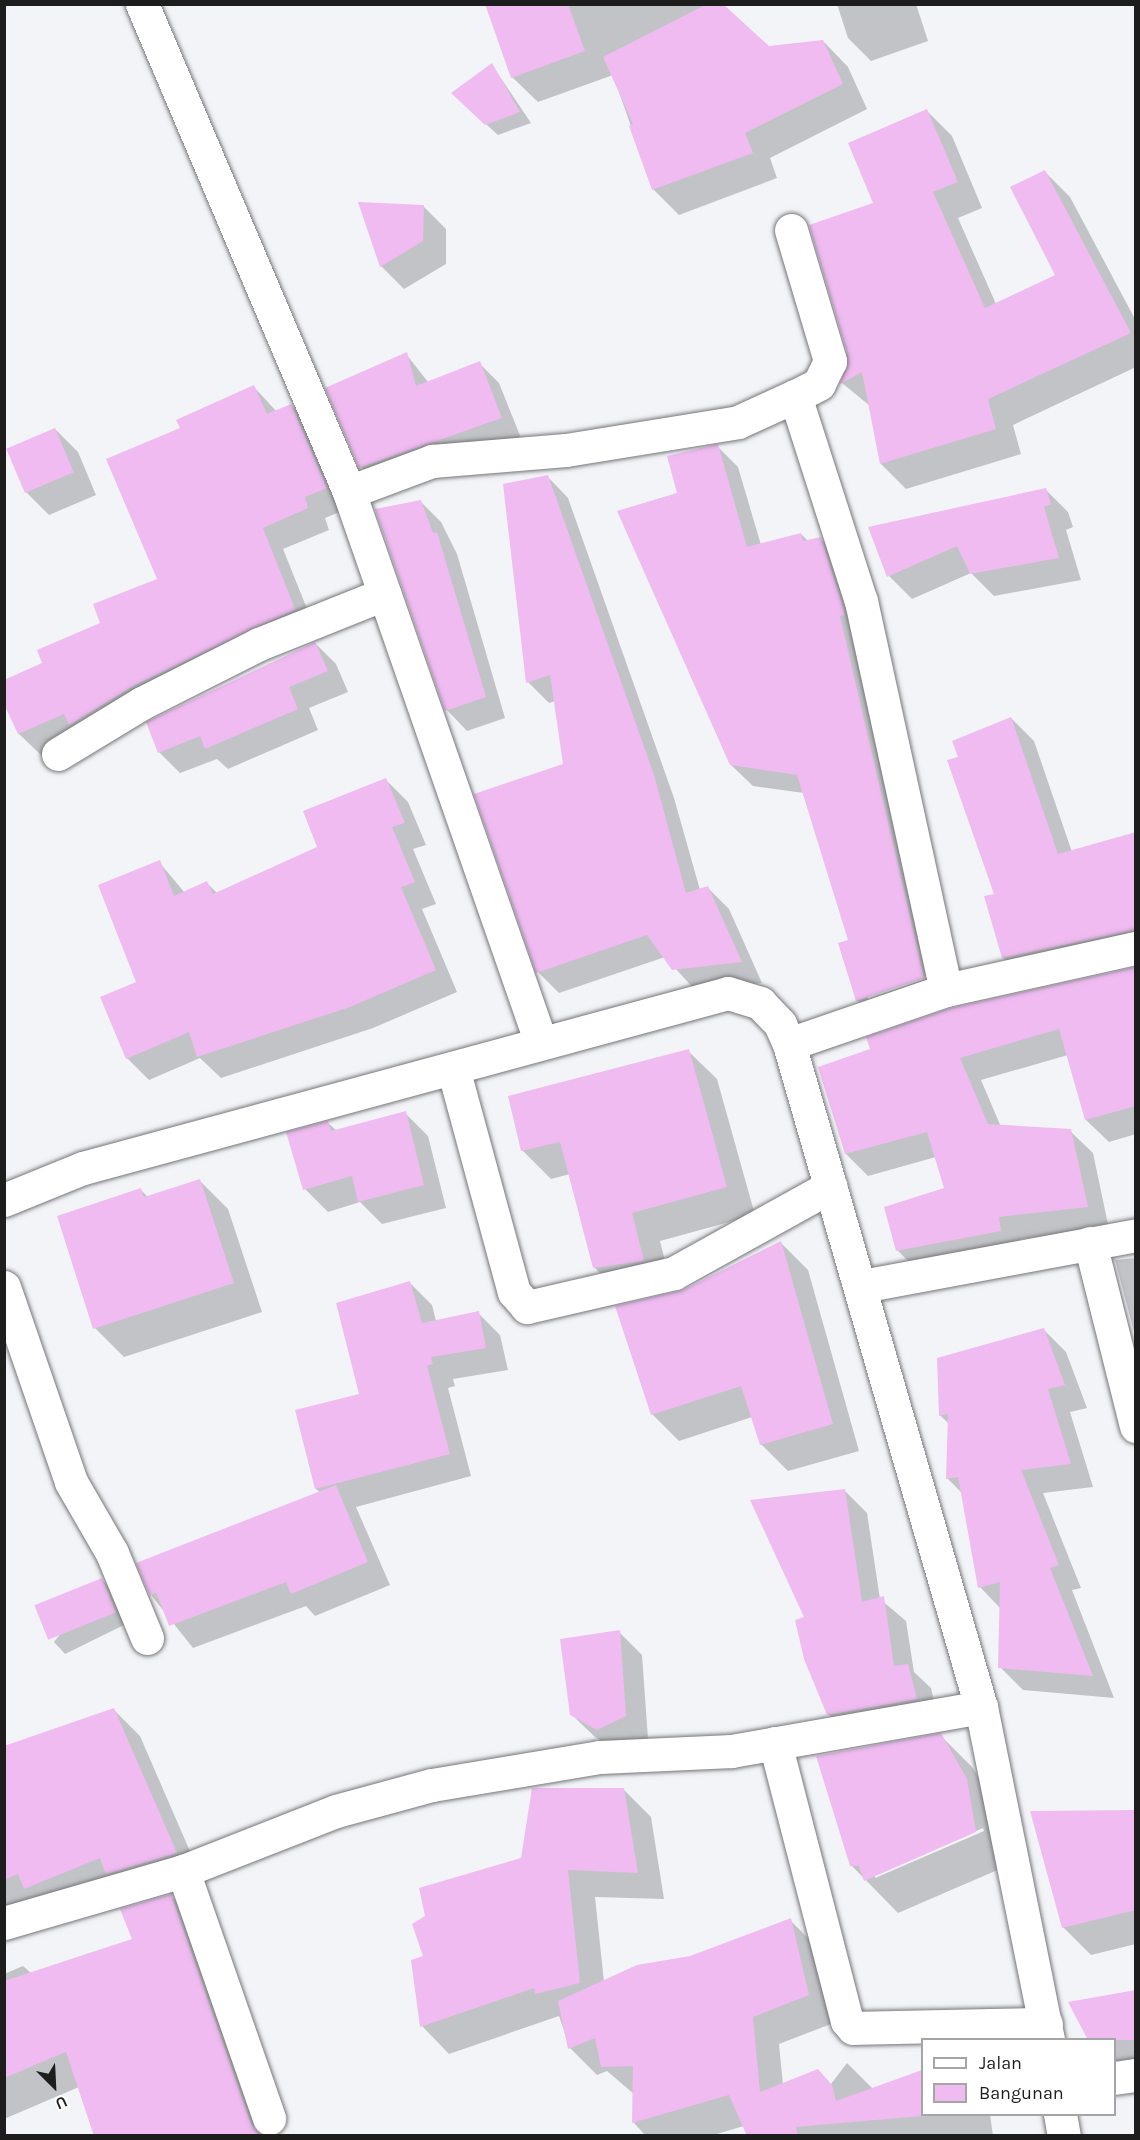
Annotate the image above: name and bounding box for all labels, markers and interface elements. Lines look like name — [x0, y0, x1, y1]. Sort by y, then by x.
legend — [921, 2038, 1116, 2116]
text: Jalan — [979, 2052, 1022, 2074]
north arrow — [24, 2056, 84, 2116]
text: Bangunan — [979, 2082, 1064, 2104]
text: U — [53, 2092, 70, 2114]

